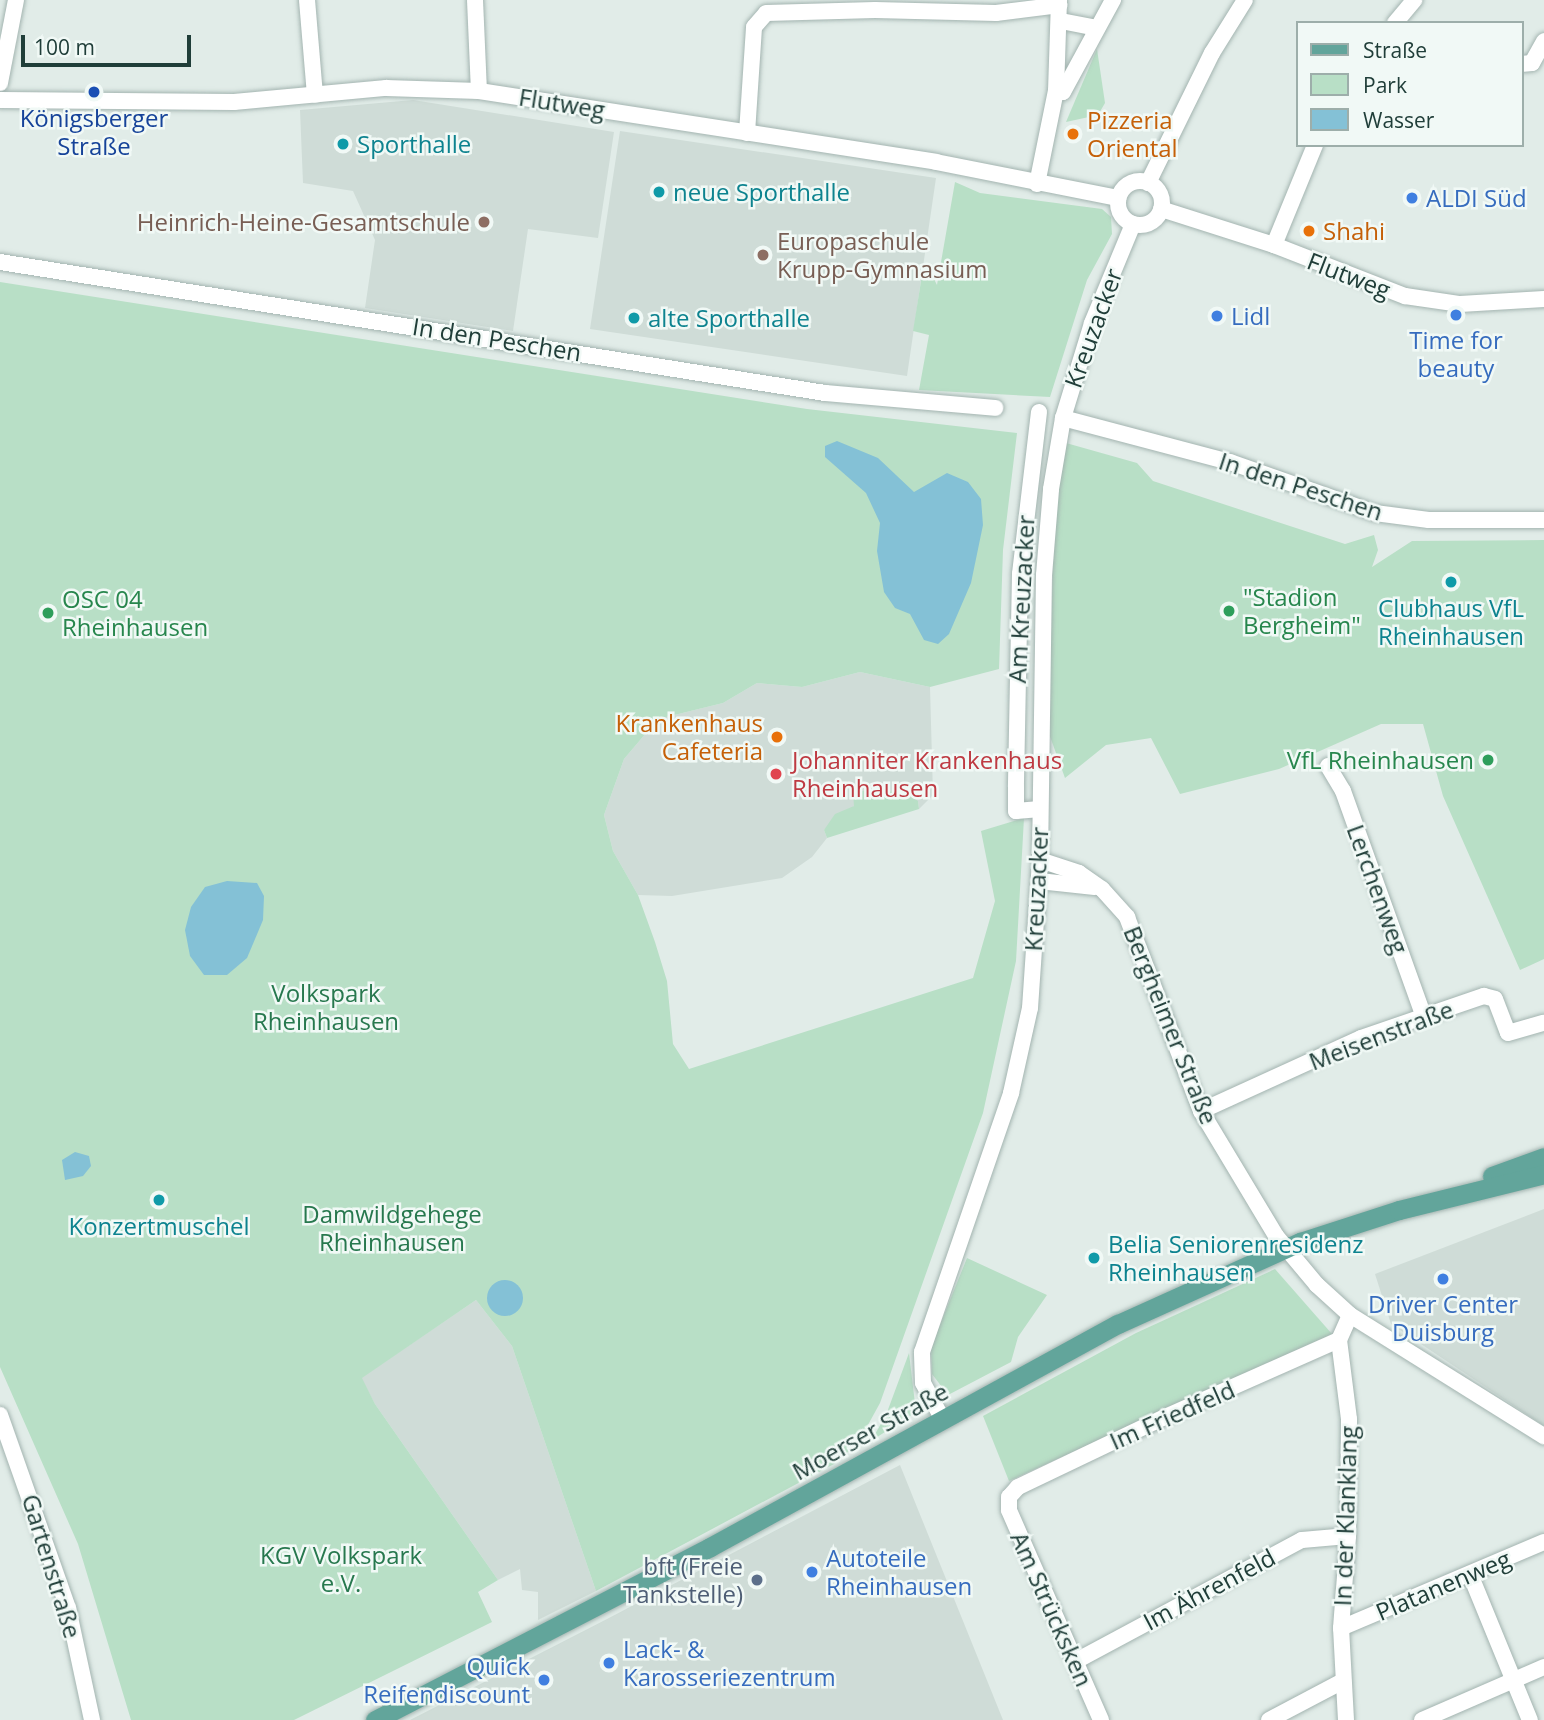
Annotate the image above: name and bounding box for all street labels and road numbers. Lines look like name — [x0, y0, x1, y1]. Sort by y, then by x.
street label: Flutweg — [517, 82, 607, 124]
street label: Flutweg — [1303, 246, 1395, 304]
street label: Kreuzacker — [1058, 264, 1128, 392]
street label: In den Peschen — [411, 311, 583, 367]
street label: In den Peschen — [1215, 446, 1387, 526]
street label: Am Kreuzacker — [1002, 514, 1040, 684]
street label: Lerchenweg — [1341, 820, 1415, 958]
street label: Kreuzacker — [1018, 826, 1054, 952]
street label: Bergheimer Straße — [1118, 922, 1224, 1128]
street label: Meisenstraße — [1305, 994, 1457, 1076]
street label: Im Friedfeld — [1105, 1375, 1239, 1455]
street label: Moerser Straße — [787, 1376, 953, 1486]
street label: In der Klanklang — [1327, 1425, 1363, 1607]
street label: Gartenstraße — [16, 1491, 88, 1641]
street label: Am Strücksken — [1005, 1527, 1099, 1691]
street label: Im Ährenfeld — [1138, 1542, 1280, 1636]
street label: Platanenweg — [1371, 1544, 1515, 1626]

